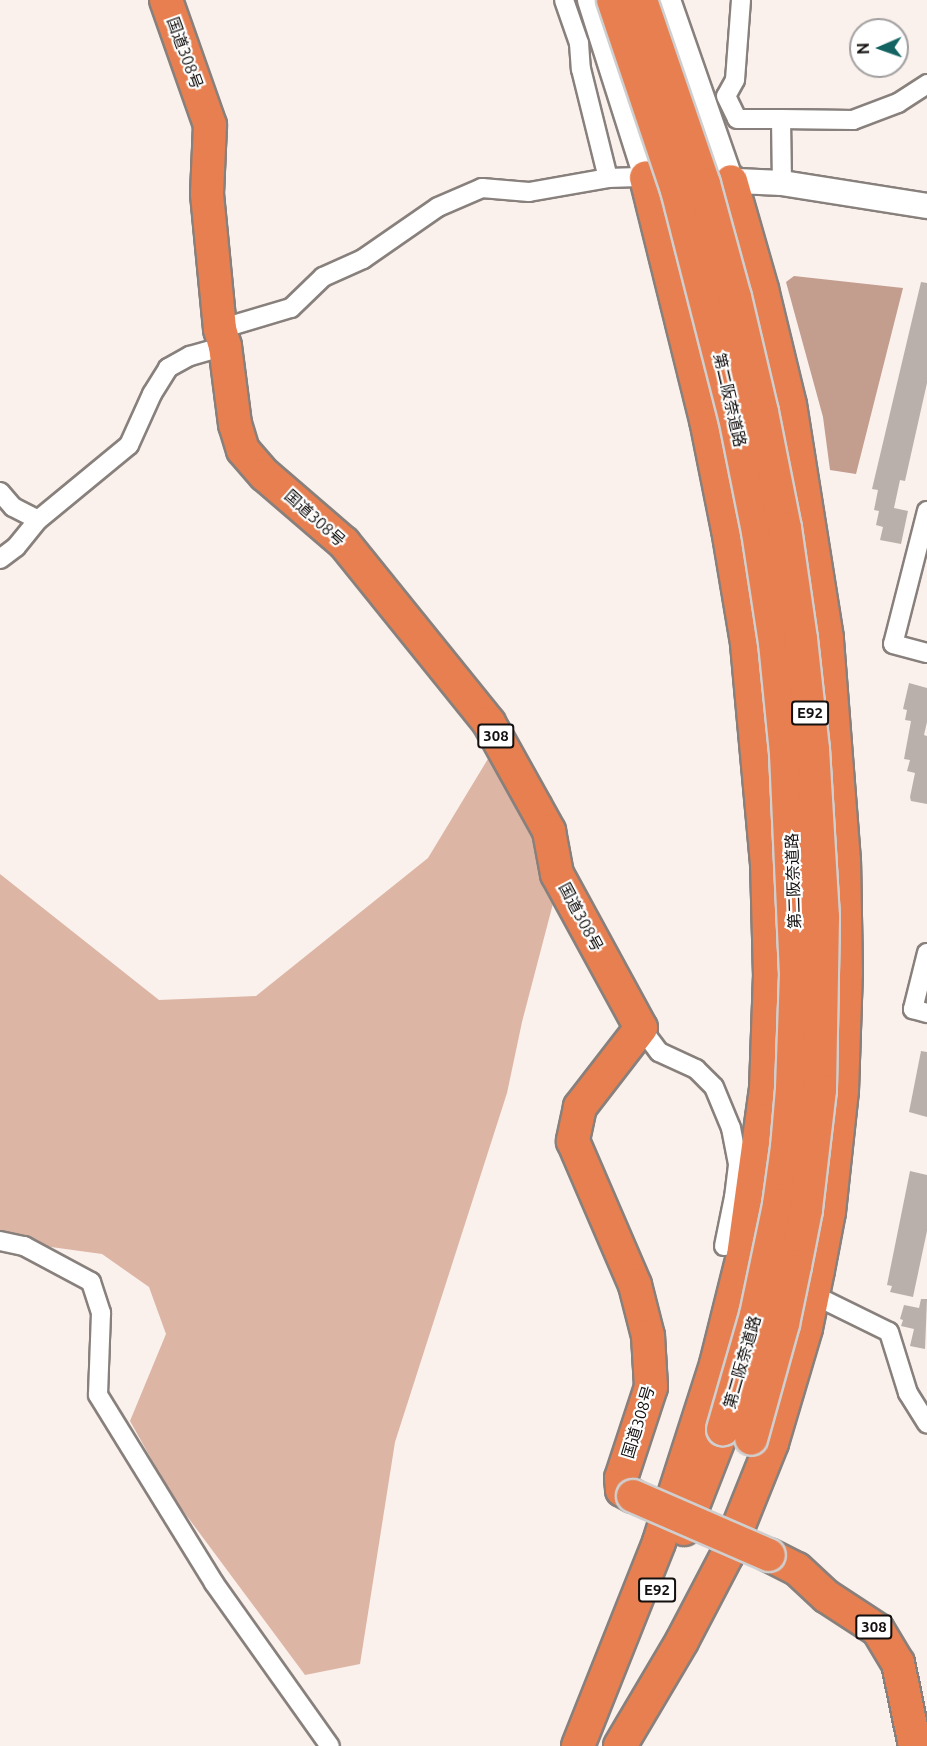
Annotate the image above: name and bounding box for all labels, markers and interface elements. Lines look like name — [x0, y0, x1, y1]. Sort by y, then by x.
street label: 国道308号 — [163, 14, 207, 92]
north arrow — [849, 18, 909, 78]
text: N — [854, 42, 872, 55]
street label: 第二阪奈道路 — [710, 351, 750, 449]
street label: 国道308号 — [281, 486, 349, 550]
road number: E92 — [790, 701, 830, 725]
road number: 308 — [476, 724, 516, 748]
street label: 第二阪奈道路 — [782, 833, 804, 929]
street label: 国道308号 — [555, 879, 607, 955]
street label: 第二阪奈道路 — [720, 1313, 764, 1411]
street label: 国道308号 — [618, 1383, 658, 1461]
road number: E92 — [638, 1578, 676, 1602]
road number: 308 — [854, 1615, 894, 1639]

